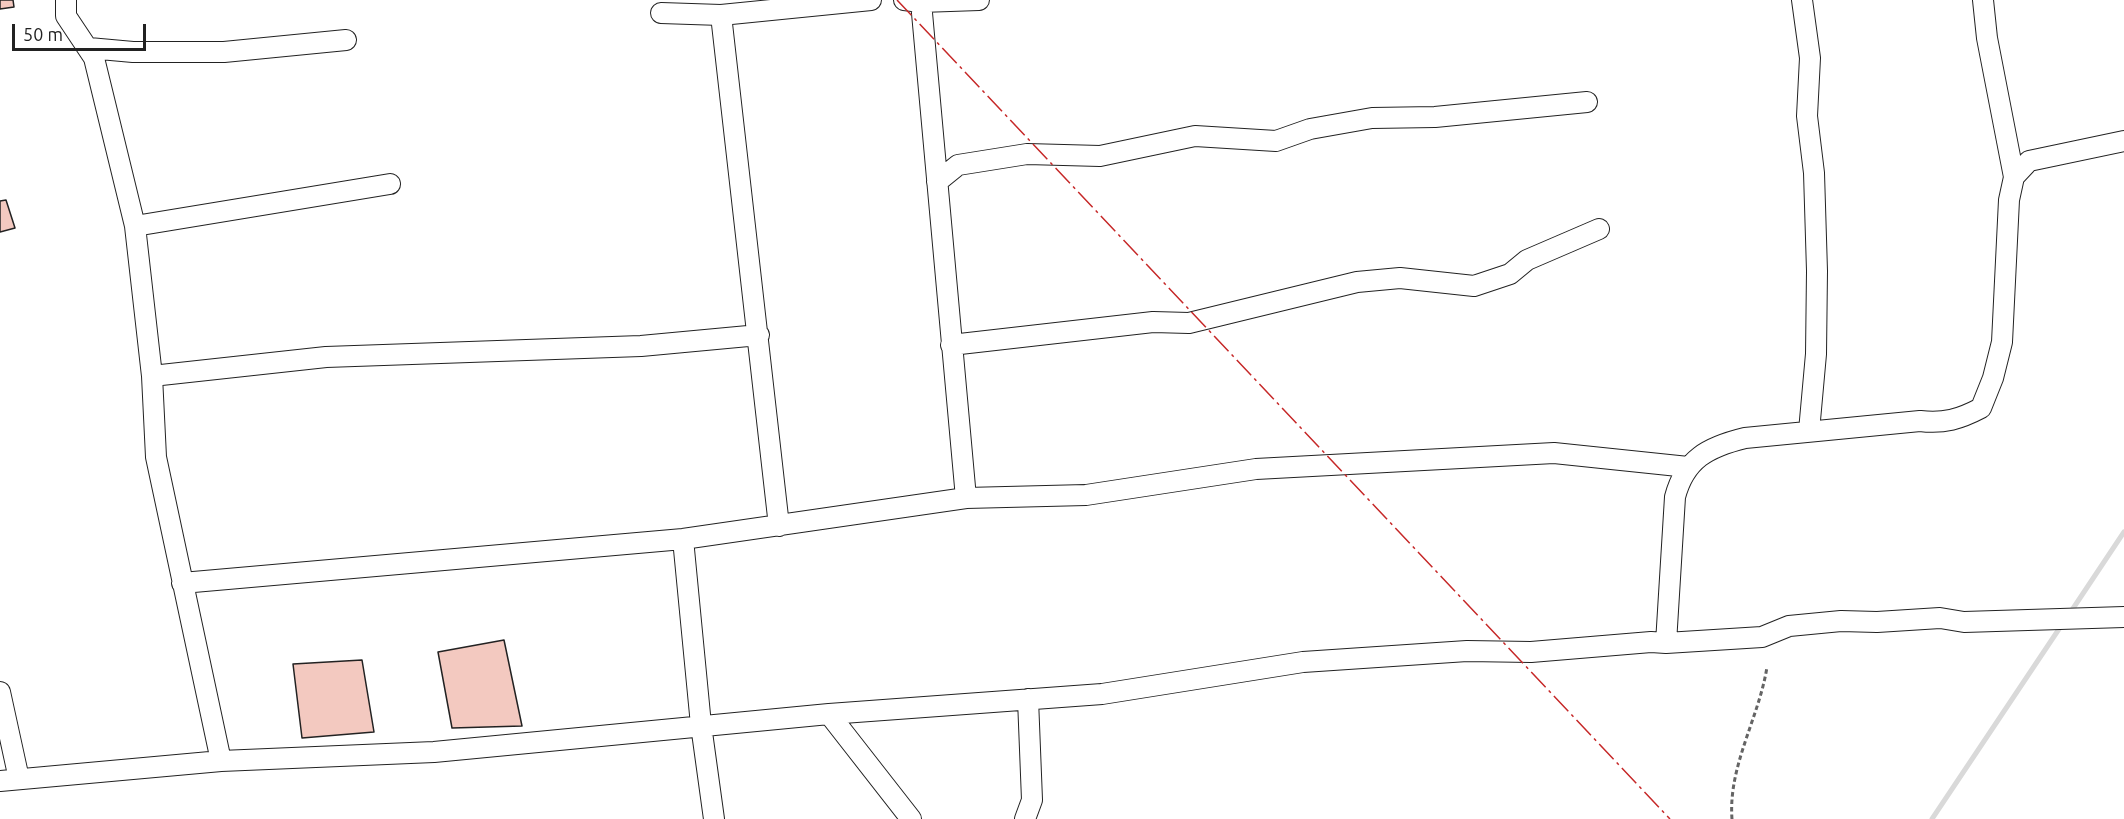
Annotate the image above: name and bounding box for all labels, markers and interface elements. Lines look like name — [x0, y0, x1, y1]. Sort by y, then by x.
scale bar — [15, 12, 148, 50]
text: 50 m — [23, 24, 63, 44]

